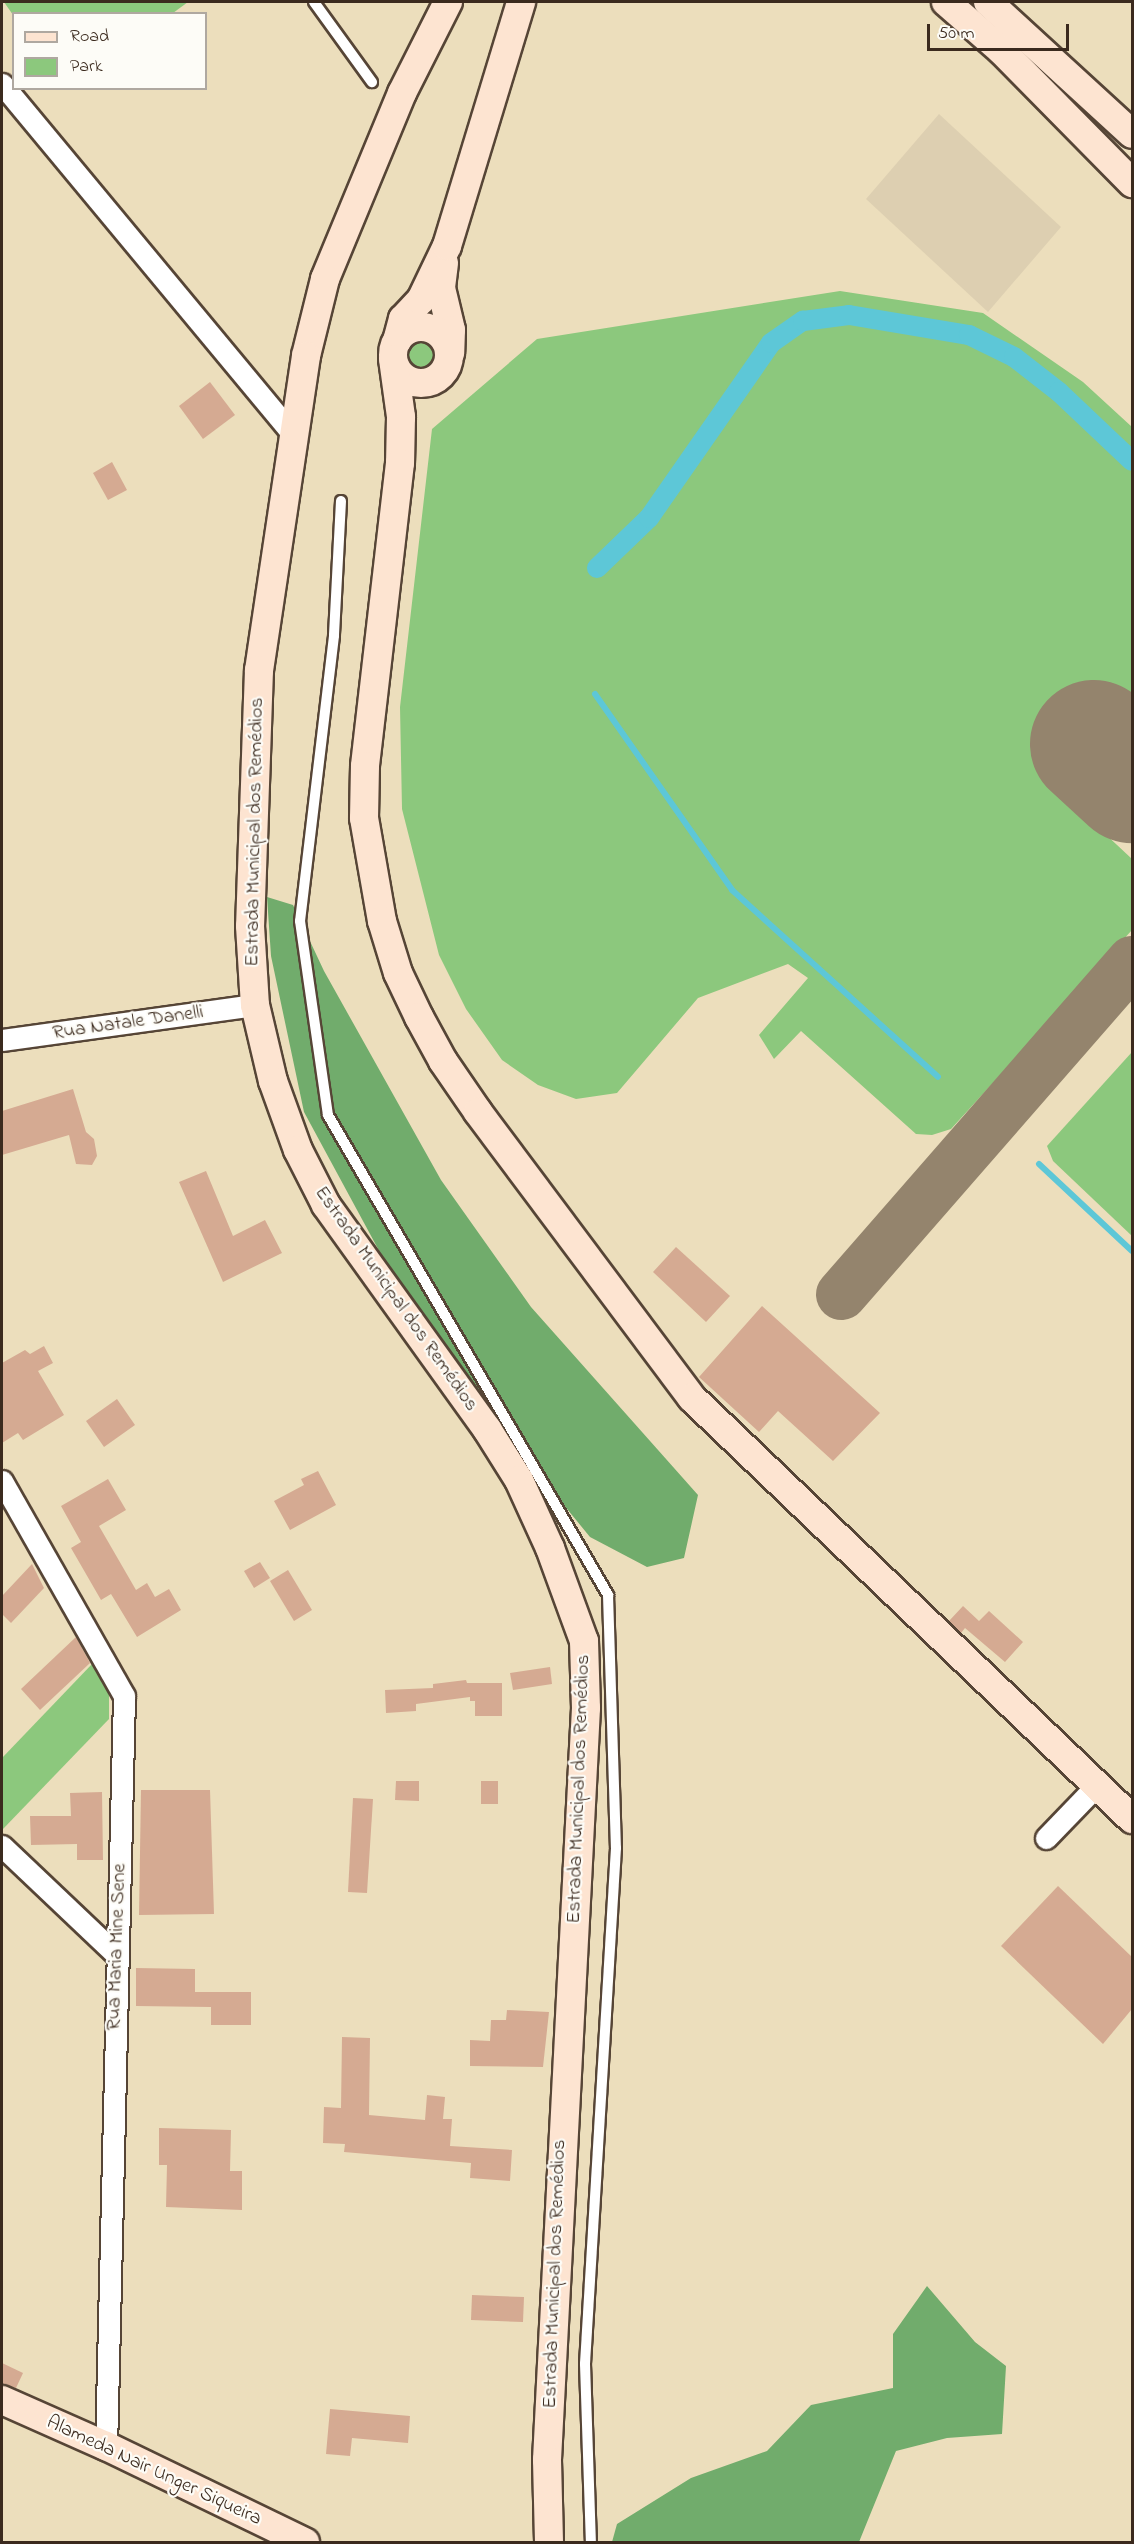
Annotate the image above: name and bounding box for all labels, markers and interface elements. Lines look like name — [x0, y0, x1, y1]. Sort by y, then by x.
legend — [12, 12, 207, 90]
scale bar — [930, 12, 1072, 50]
text: 50 m — [938, 21, 975, 47]
text: Road — [70, 24, 109, 50]
text: Park — [70, 54, 103, 80]
street label: Estrada Municipal dos Remédios — [241, 697, 269, 967]
street label: Rua Natale Danelli — [51, 1001, 205, 1045]
street label: Estrada Municipal dos Remédios — [309, 1182, 483, 1416]
street label: Estrada Municipal dos Remédios — [562, 1654, 596, 1924]
street label: Rua Maria Mine Sene — [102, 1863, 132, 2031]
street label: Estrada Municipal dos Remédios — [538, 2139, 572, 2409]
street label: Alameda Nair Unger Siqueira — [43, 2411, 265, 2531]

